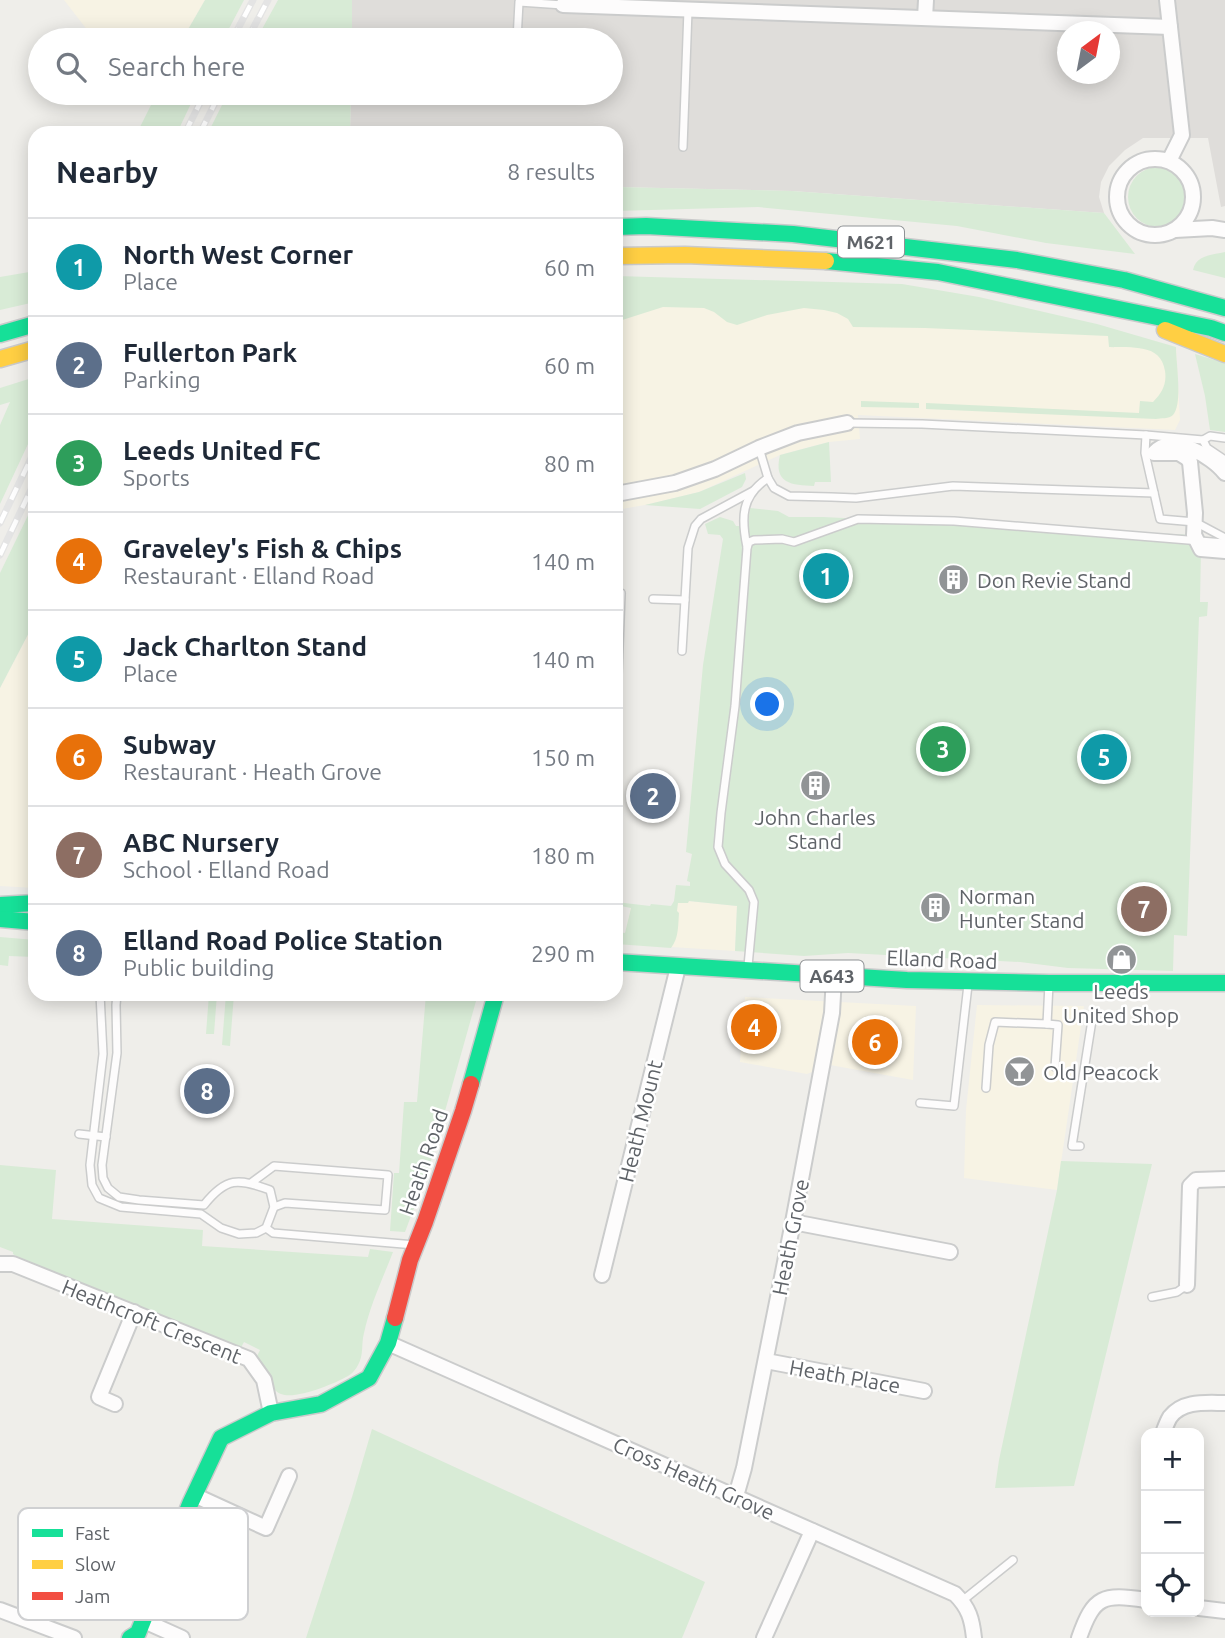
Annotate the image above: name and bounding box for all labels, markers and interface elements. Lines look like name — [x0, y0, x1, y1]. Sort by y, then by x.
north arrow — [1057, 21, 1120, 84]
search box — [28, 28, 623, 105]
icon: search — [52, 48, 90, 86]
text: Search here — [108, 52, 245, 81]
text: Nearby — [56, 155, 158, 189]
text: 8 results — [507, 159, 595, 184]
road number: M621 — [838, 226, 904, 258]
text: North West Corner — [123, 240, 353, 269]
text: 1 — [73, 255, 85, 280]
text: 60 m — [544, 255, 595, 280]
text: Place — [123, 269, 178, 294]
text: Fullerton Park — [123, 338, 297, 367]
text: 2 — [73, 353, 85, 378]
text: 60 m — [544, 353, 595, 378]
text: Parking — [123, 367, 201, 392]
text: Leeds United FC — [123, 436, 321, 465]
text: 3 — [73, 451, 85, 476]
text: 80 m — [544, 451, 595, 476]
text: Sports — [123, 465, 190, 490]
text: Graveley's Fish & Chips — [123, 534, 402, 563]
text: 4 — [73, 549, 85, 574]
text: 140 m — [531, 549, 595, 574]
pin: 1 — [803, 550, 849, 602]
text: Restaurant · Elland Road — [123, 563, 374, 588]
building icon: Don Revie Stand — [937, 563, 971, 597]
place label: Don Revie Stand — [977, 568, 1132, 592]
text: Jack Charlton Stand — [123, 632, 367, 661]
text: 5 — [73, 647, 85, 672]
text: 140 m — [531, 647, 595, 672]
text: Place — [123, 661, 178, 686]
your location — [750, 687, 784, 721]
pin: 3 — [920, 723, 966, 775]
text: Subway — [123, 730, 216, 759]
pin: 5 — [1081, 731, 1127, 783]
text: 6 — [73, 745, 85, 770]
text: 150 m — [531, 745, 595, 770]
text: Restaurant · Heath Grove — [123, 759, 382, 784]
building icon: John Charles Stand — [798, 768, 832, 802]
pin: 2 — [630, 770, 676, 822]
place label: John Charles Stand — [754, 805, 876, 853]
text: ABC Nursery — [123, 828, 279, 857]
text: 7 — [73, 843, 85, 868]
text: 180 m — [531, 843, 595, 868]
text: School · Elland Road — [123, 857, 330, 882]
pin: 7 — [1121, 883, 1167, 935]
place label: Norman Hunter Stand — [959, 884, 1084, 932]
building icon: Norman Hunter Stand — [919, 891, 953, 925]
text: Elland Road Police Station — [123, 926, 443, 955]
text: 8 — [73, 941, 85, 966]
text: 290 m — [531, 941, 595, 966]
shop icon: Leeds United Shop — [1104, 942, 1138, 976]
street label: Elland Road — [886, 945, 998, 973]
text: Public building — [123, 955, 275, 980]
road number: A643 — [800, 960, 864, 992]
place label: Leeds United Shop — [1063, 979, 1179, 1027]
pin: 4 — [731, 1001, 777, 1053]
pin: 6 — [852, 1016, 898, 1068]
bar icon: Old Peacock — [1003, 1055, 1037, 1089]
street label: Heath Mount — [613, 1058, 667, 1184]
place label: Old Peacock — [1043, 1060, 1159, 1084]
pin: 8 — [184, 1065, 230, 1117]
street label: Heath Road — [394, 1106, 452, 1218]
street label: Heath Grove — [767, 1177, 813, 1297]
street label: Heathcroft Crescent — [59, 1274, 245, 1368]
street label: Heath Place — [788, 1354, 902, 1398]
map controls — [1141, 1428, 1204, 1617]
button: + — [1141, 1428, 1204, 1491]
street label: Cross Heath Grove — [610, 1432, 778, 1524]
button: − — [1141, 1491, 1204, 1554]
legend — [18, 1508, 248, 1620]
text: Fast — [75, 1522, 110, 1544]
text: Slow — [75, 1553, 116, 1575]
button: locate — [1141, 1554, 1204, 1617]
text: Jam — [75, 1585, 111, 1607]

